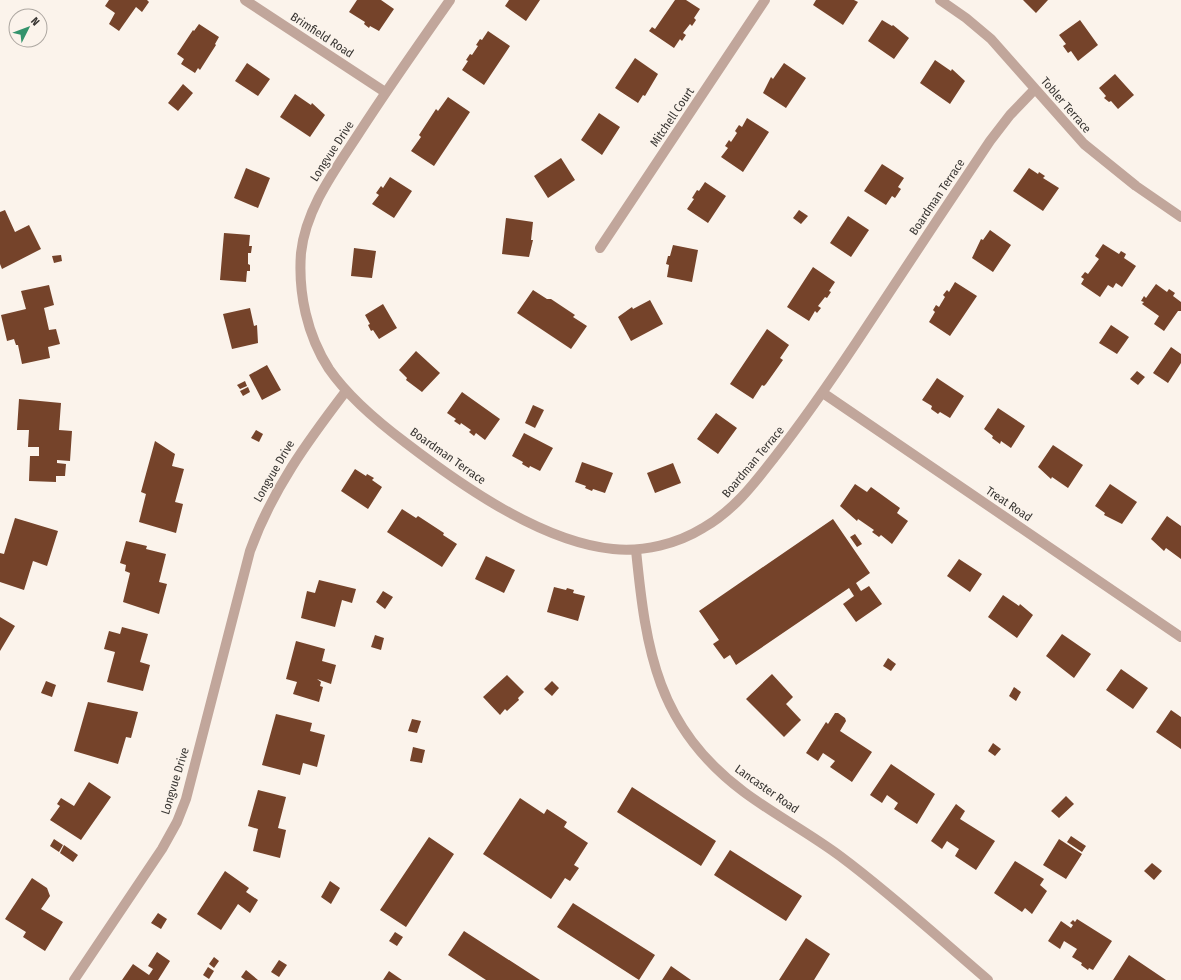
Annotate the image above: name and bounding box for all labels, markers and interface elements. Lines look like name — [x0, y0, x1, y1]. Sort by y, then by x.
north arrow — [8, 8, 48, 48]
street label: Brimfield Road — [288, 9, 356, 61]
text: N — [28, 15, 42, 28]
street label: Tobler Terrace — [1038, 74, 1094, 136]
street label: Mitchell Court — [647, 85, 697, 149]
street label: Longvue Drive — [307, 118, 357, 184]
street label: Boardman Terrace — [906, 156, 968, 238]
street label: Boardman Terrace — [719, 423, 787, 500]
street label: Boardman Terrace — [408, 425, 488, 487]
street label: Longvue Drive — [251, 438, 297, 504]
street label: Treat Road — [983, 484, 1035, 524]
street label: Longvue Drive — [158, 746, 192, 816]
street label: Lancaster Road — [732, 762, 802, 816]

